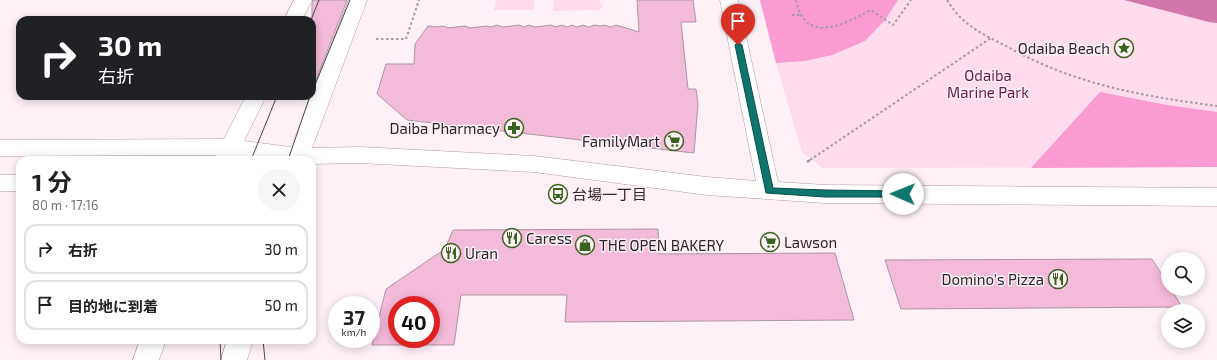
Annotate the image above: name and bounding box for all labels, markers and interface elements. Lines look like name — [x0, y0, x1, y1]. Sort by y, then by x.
pin — [721, 4, 755, 45]
icon: arrive — [727, 10, 749, 32]
text: 30 m — [98, 28, 162, 62]
icon: right — [32, 32, 84, 84]
place icon: Odaiba Beach — [1113, 37, 1135, 59]
place label: Odaiba Beach — [1018, 39, 1110, 57]
text: 右折 — [98, 65, 134, 87]
park label: Odaiba Marine Park — [947, 66, 1029, 101]
pharmacy icon: Daiba Pharmacy — [503, 117, 525, 139]
place label: Daiba Pharmacy — [389, 119, 500, 137]
supermarket icon: FamilyMart — [663, 130, 685, 152]
place label: FamilyMart — [582, 132, 660, 150]
text: 1 分 — [32, 167, 72, 196]
button: close — [258, 169, 300, 211]
position arrow — [882, 173, 924, 215]
bus stop icon: 台場一丁目 — [547, 183, 569, 205]
place label: 台場一丁目 — [572, 185, 647, 203]
text: 80 m · 17:16 — [32, 197, 98, 213]
restaurant icon: Caress — [501, 227, 523, 249]
place label: Caress — [526, 229, 572, 247]
supermarket icon: Lawson — [759, 231, 781, 253]
place label: Lawson — [784, 233, 837, 251]
shop icon: THE OPEN BAKERY — [574, 234, 596, 256]
place label: THE OPEN BAKERY — [599, 236, 725, 254]
icon: right — [34, 238, 56, 260]
text: 30 m — [264, 240, 298, 258]
text: 右折 — [68, 241, 98, 259]
restaurant icon: Uran — [440, 242, 462, 264]
place label: Uran — [465, 244, 498, 262]
map controls — [1161, 252, 1205, 348]
button: search — [1161, 252, 1205, 296]
restaurant icon: Domino's Pizza — [1047, 268, 1069, 290]
place label: Domino's Pizza — [941, 270, 1044, 288]
icon: arrive — [34, 294, 56, 316]
text: 50 m — [264, 296, 298, 314]
speed limit sign: 40 — [388, 296, 440, 348]
text: 目的地に到着 — [68, 297, 158, 315]
button: layers — [1161, 304, 1205, 348]
text: 37 — [343, 305, 365, 329]
text: km/h — [342, 326, 366, 338]

